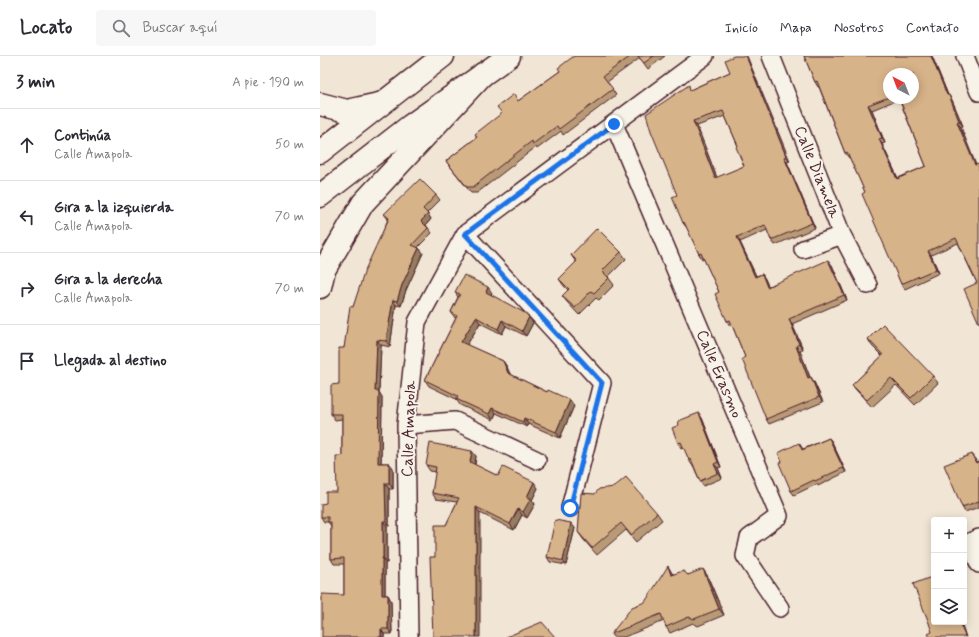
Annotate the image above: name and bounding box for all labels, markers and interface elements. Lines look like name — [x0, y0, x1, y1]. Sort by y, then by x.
search box — [96, 10, 376, 46]
text: Locato — [20, 15, 72, 40]
icon: search — [110, 17, 132, 39]
text: Buscar aquí — [142, 18, 218, 38]
text: Inicio — [725, 19, 758, 37]
text: Mapa — [780, 19, 812, 37]
text: Nosotros — [834, 19, 884, 37]
text: Contacto — [906, 19, 959, 37]
north arrow — [883, 68, 919, 104]
text: 3 min — [16, 71, 55, 93]
text: A pie · 190 m — [232, 74, 304, 91]
route end — [605, 115, 623, 133]
street label: Calle Diamela — [789, 123, 845, 222]
text: Continúa — [54, 126, 111, 146]
icon: ahead — [16, 134, 38, 156]
text: 50 m — [275, 136, 304, 153]
text: Calle Amapola — [54, 146, 132, 163]
text: Gira a la izquierda — [54, 198, 173, 218]
icon: left — [16, 206, 38, 228]
text: 70 m — [275, 208, 304, 225]
text: Calle Amapola — [54, 218, 132, 235]
text: Gira a la derecha — [54, 270, 163, 290]
icon: right — [16, 278, 38, 300]
text: 70 m — [275, 280, 304, 297]
text: Calle Amapola — [54, 290, 132, 307]
street label: Calle Erasmo — [691, 327, 747, 421]
icon: arrive — [16, 350, 38, 372]
text: Llegada al destino — [54, 351, 167, 371]
street label: Calle Amapola — [397, 380, 421, 478]
route start — [561, 499, 579, 517]
map controls — [931, 517, 967, 625]
button: + — [931, 517, 967, 553]
button: − — [931, 553, 967, 589]
button: layers — [931, 589, 967, 625]

